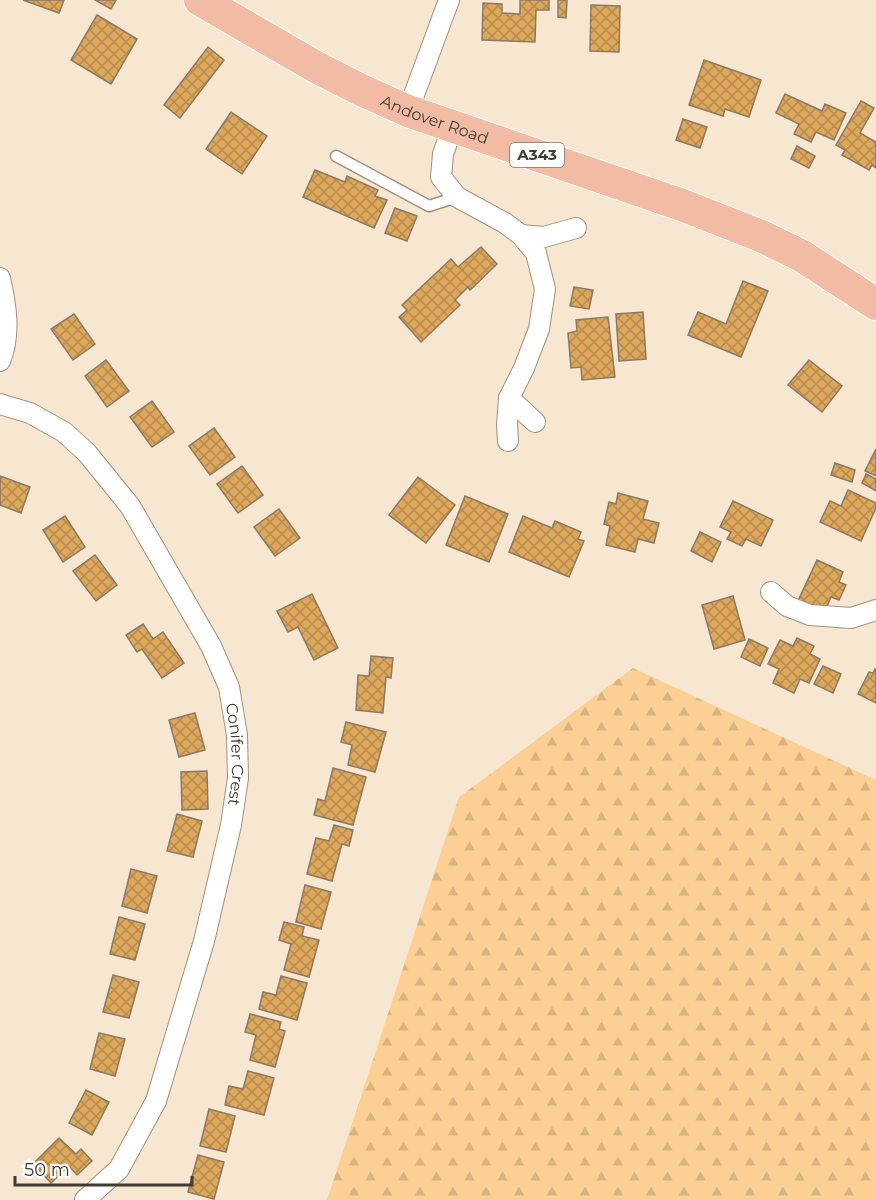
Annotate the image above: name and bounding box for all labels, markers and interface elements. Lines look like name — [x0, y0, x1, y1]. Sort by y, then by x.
street label: Andover Road — [378, 91, 491, 148]
road number: A343 — [510, 143, 564, 167]
street label: Conifer Crest — [222, 701, 247, 807]
scale bar — [15, 1149, 192, 1187]
text: 50 m — [24, 1159, 70, 1181]

